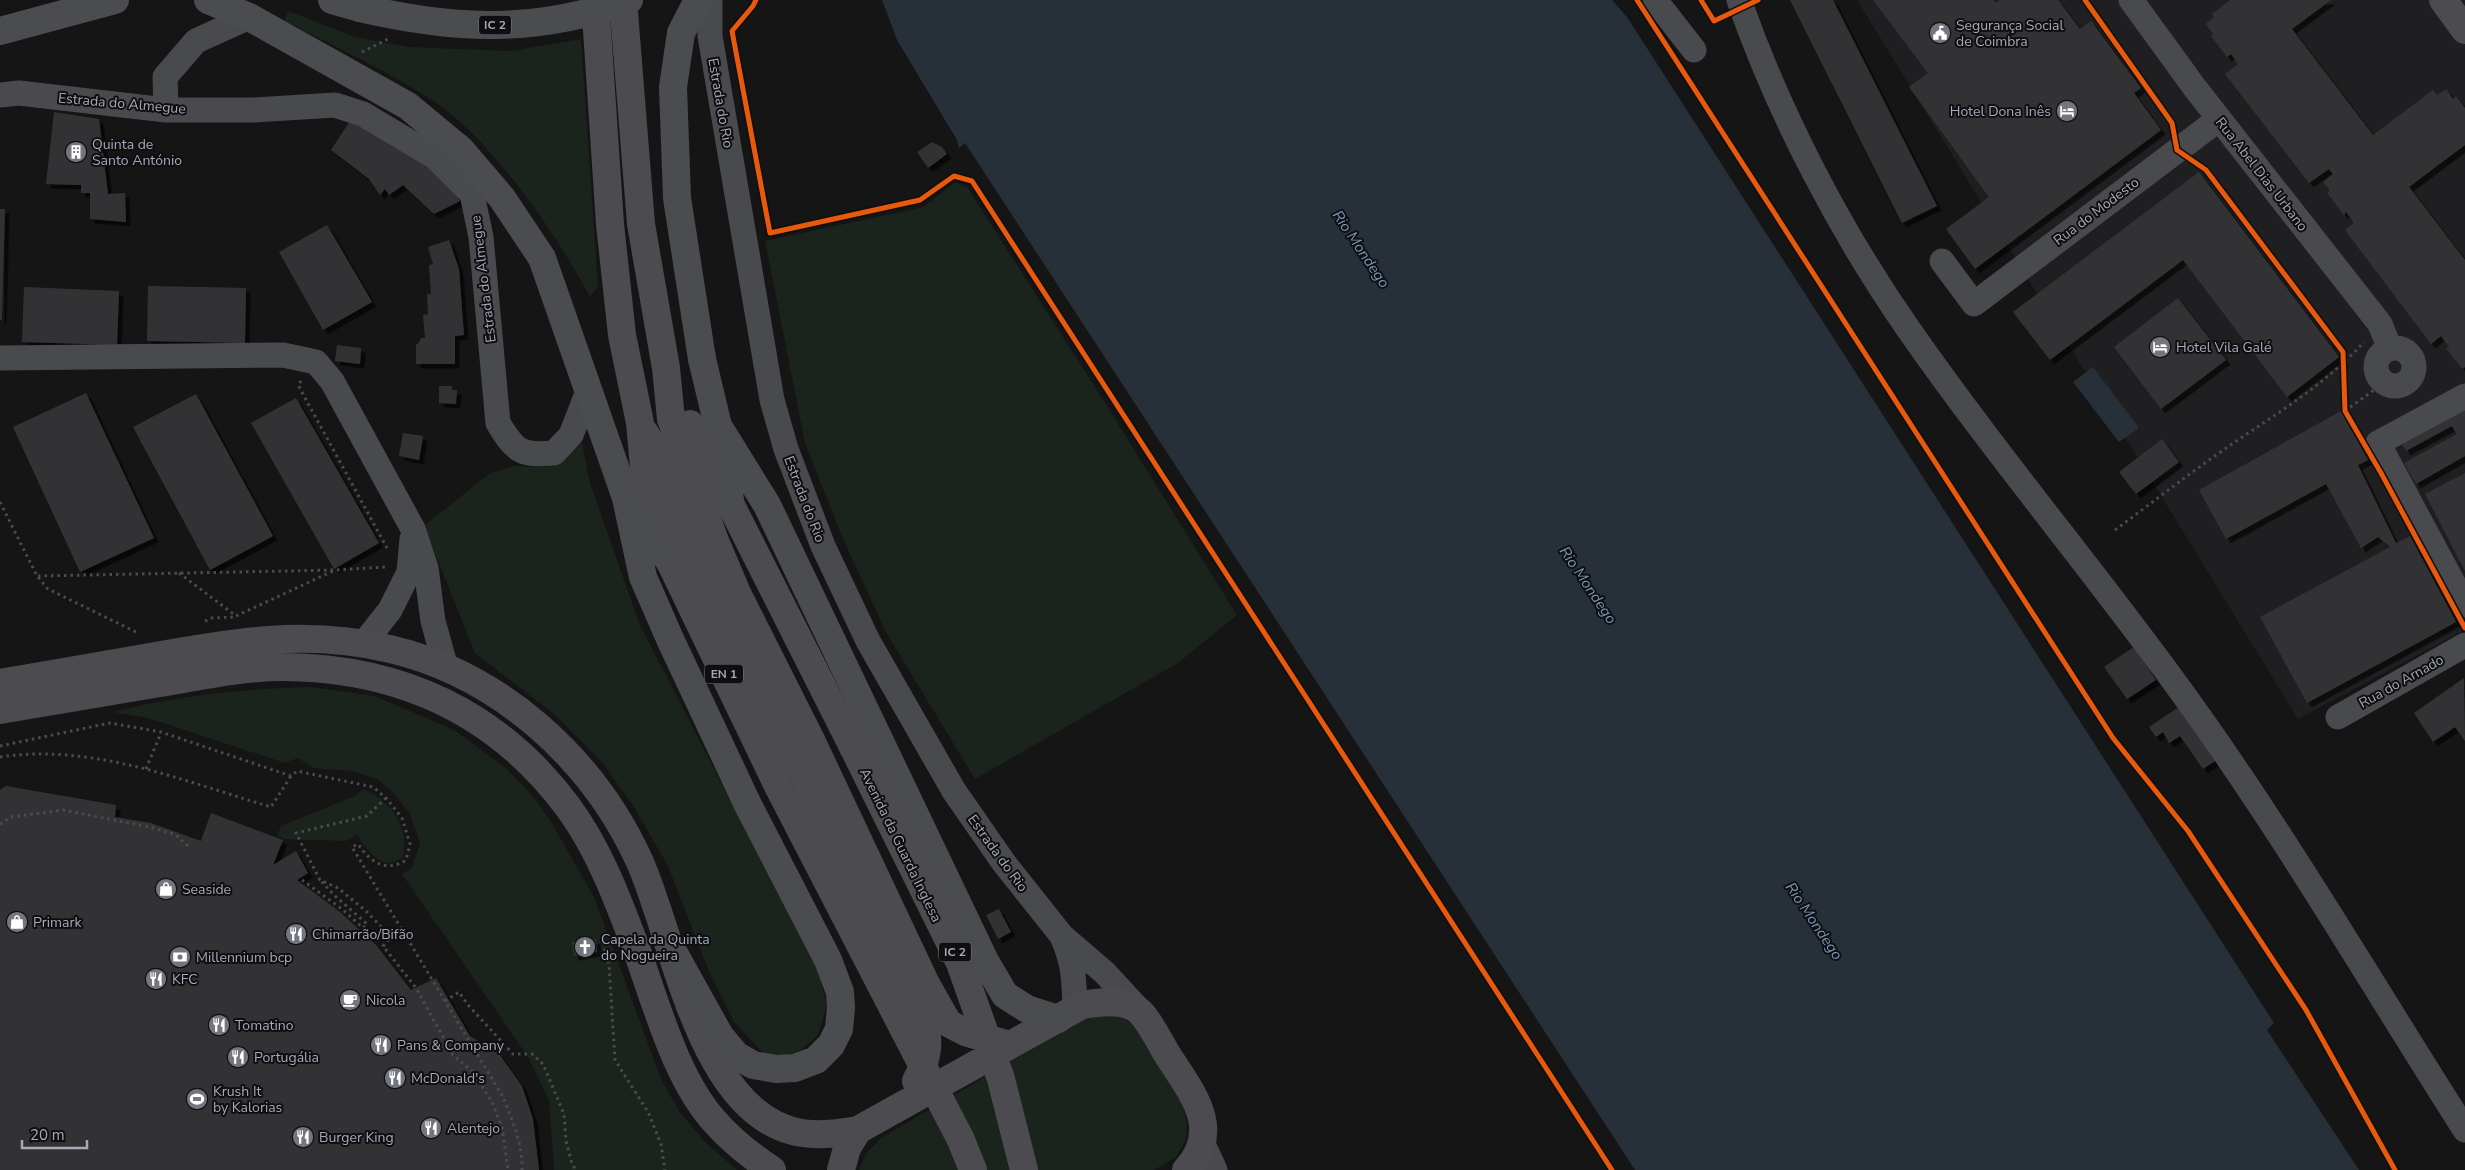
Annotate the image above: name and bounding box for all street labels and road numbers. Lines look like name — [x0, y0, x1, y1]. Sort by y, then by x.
road number: IC 2 — [479, 16, 511, 34]
street label: Estrada do Rio — [703, 57, 738, 150]
street label: Estrada do Almegue — [57, 88, 187, 119]
street label: Rua Abel Dias Urbano — [2211, 113, 2312, 235]
street label: Rua do Modesto — [2050, 173, 2143, 250]
street label: Estrada do Almegue — [466, 214, 501, 344]
street label: Estrada do Rio — [779, 453, 830, 545]
street label: Rua do Arnado — [2355, 650, 2447, 713]
road number: EN 1 — [705, 664, 743, 684]
street label: Avenida da Guarda Inglesa — [855, 765, 946, 925]
street label: Estrada do Rio — [963, 811, 1032, 896]
road number: IC 2 — [939, 942, 971, 962]

